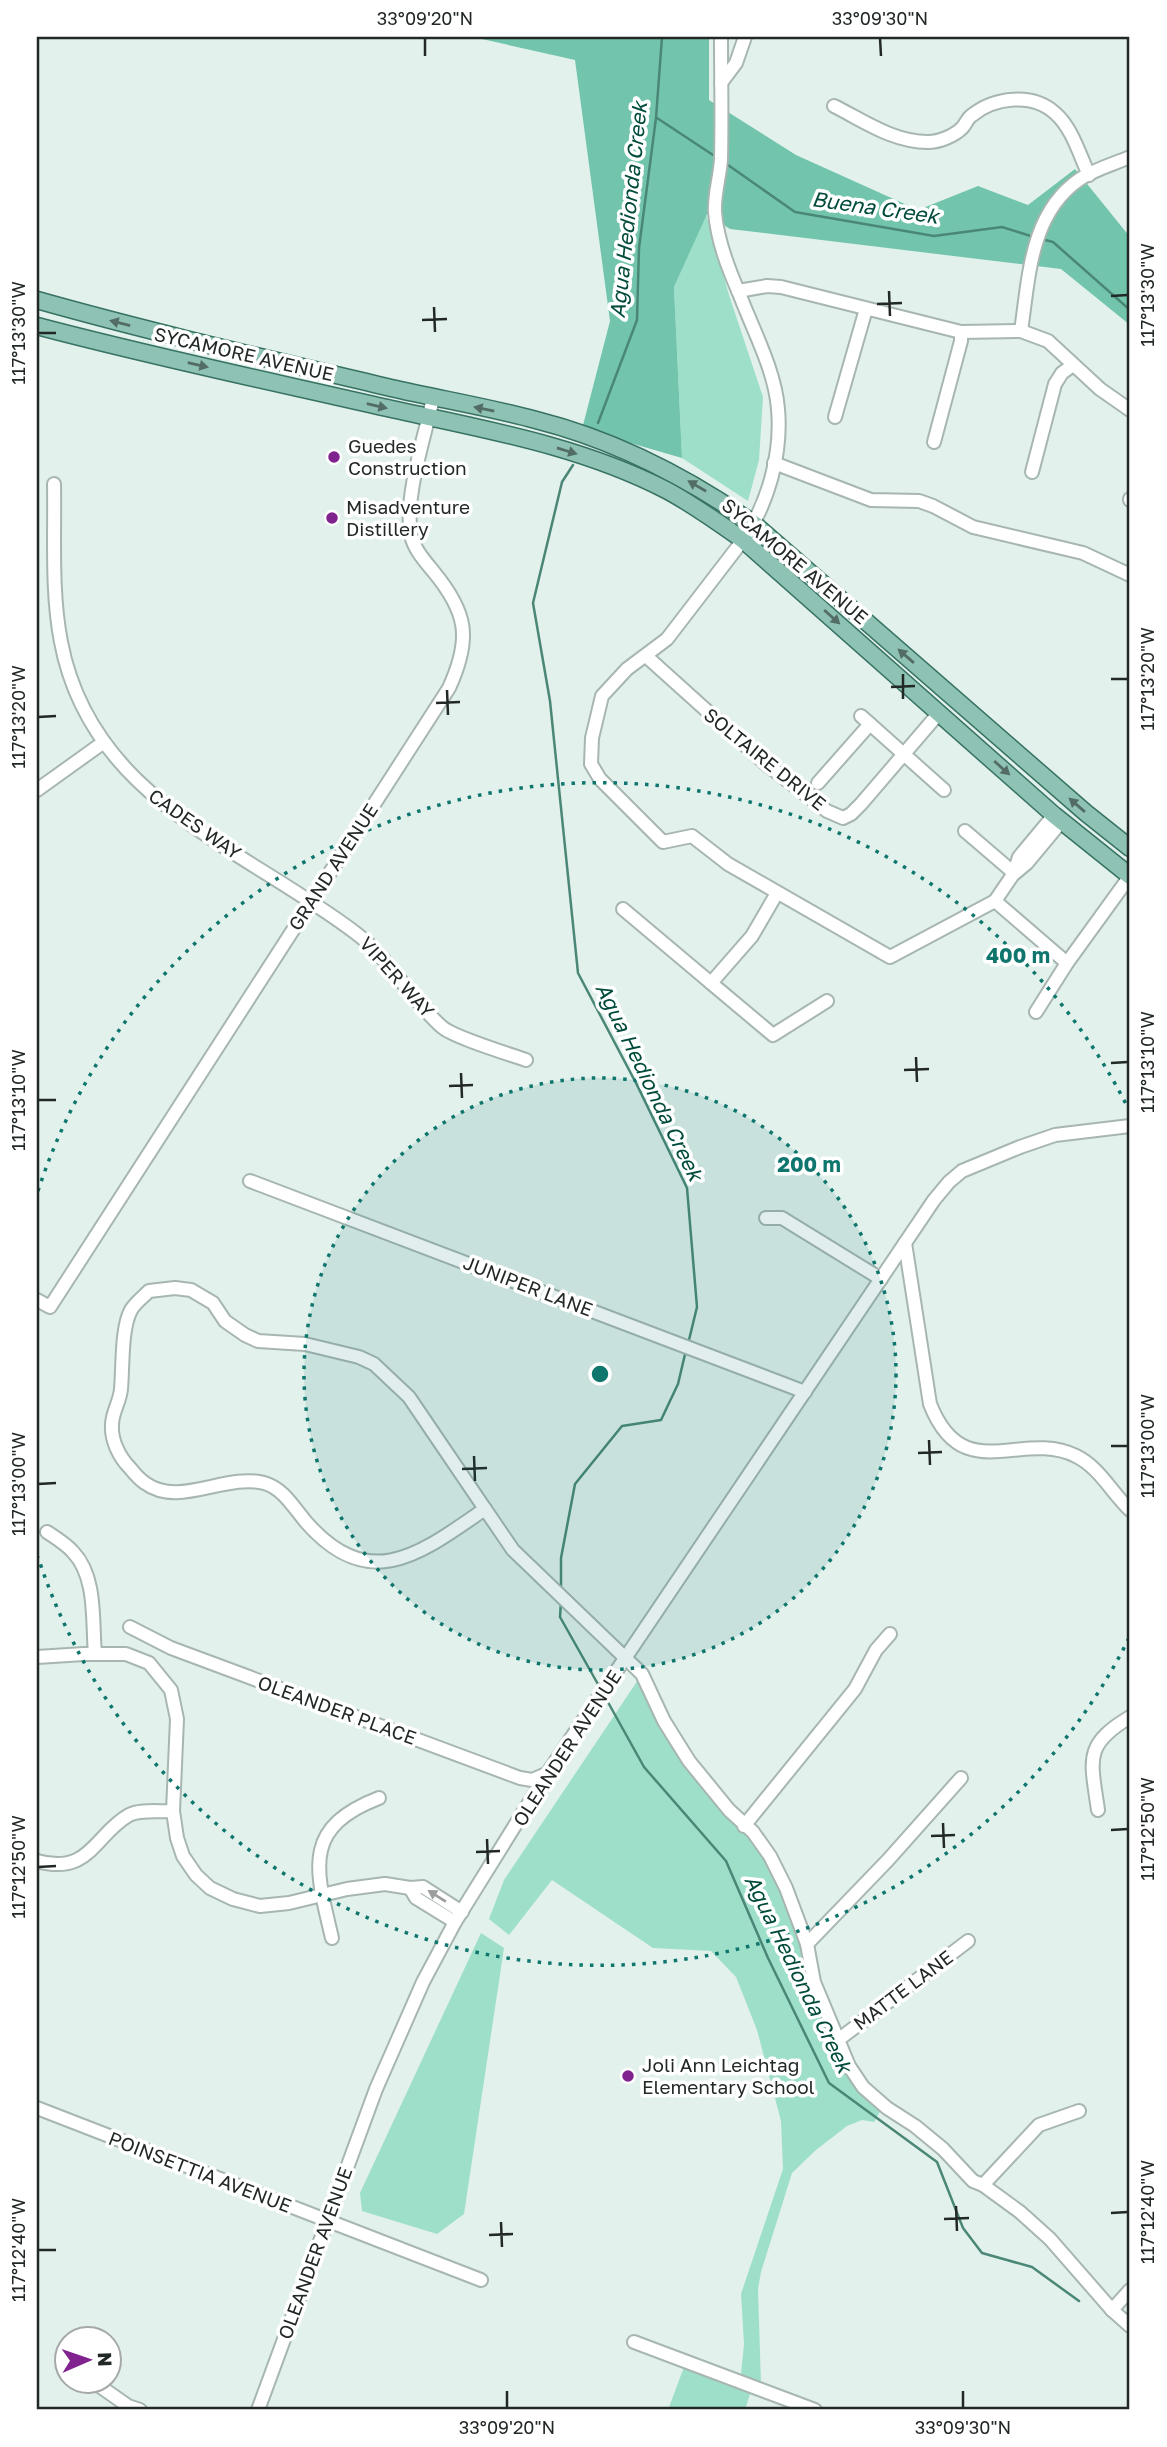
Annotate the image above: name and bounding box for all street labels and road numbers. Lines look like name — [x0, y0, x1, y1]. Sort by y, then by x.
street label: SYCAMORE AVENUE — [152, 322, 336, 385]
street label: SYCAMORE AVENUE — [718, 493, 873, 628]
street label: SOLTAIRE DRIVE — [700, 702, 831, 815]
street label: CADES WAY — [145, 783, 246, 864]
street label: GRAND AVENUE — [283, 799, 382, 935]
street label: VIPER WAY — [355, 932, 440, 1022]
street label: JUNIPER LANE — [460, 1250, 596, 1321]
street label: OLEANDER AVENUE — [508, 1665, 626, 1830]
street label: OLEANDER PLACE — [255, 1670, 420, 1749]
street label: MATTE LANE — [849, 1945, 957, 2034]
street label: POINSETTIA AVENUE — [106, 2126, 295, 2217]
street label: OLEANDER AVENUE — [273, 2164, 356, 2342]

